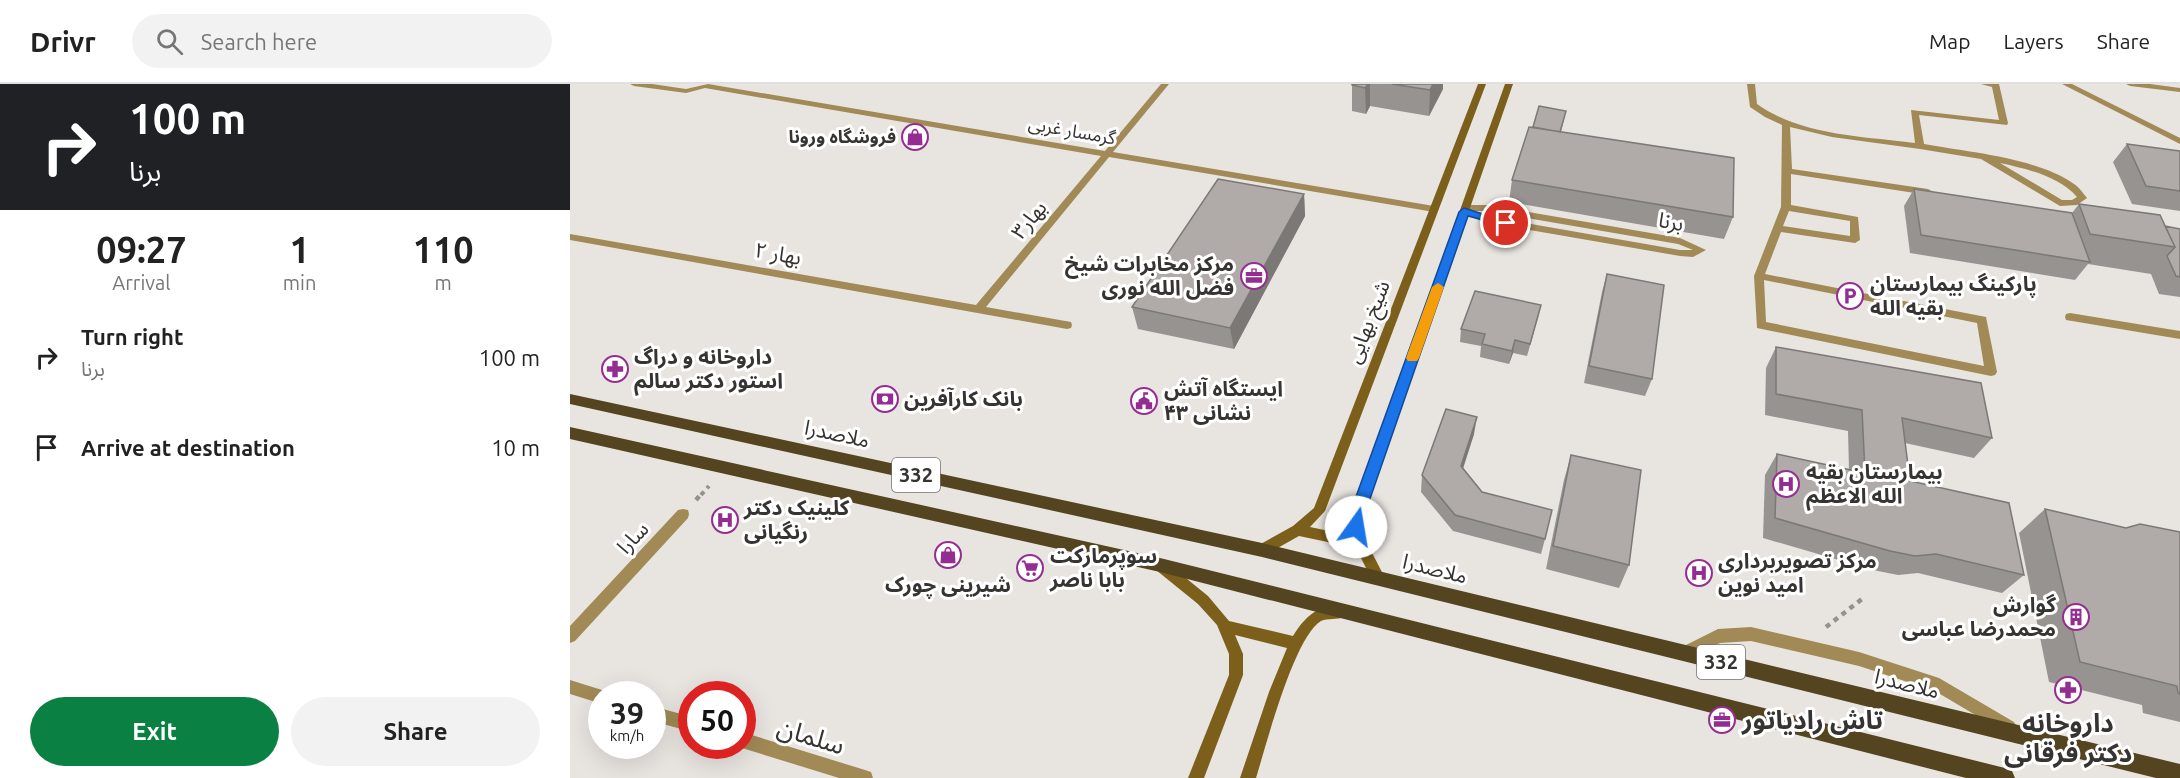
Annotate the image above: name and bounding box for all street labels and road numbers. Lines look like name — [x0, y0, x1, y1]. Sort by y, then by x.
street label: گرمسار غربی — [1027, 113, 1118, 150]
street label: بهار۳ — [1006, 195, 1052, 244]
street label: برنا — [1656, 207, 1686, 236]
street label: بهار ۲ — [753, 237, 803, 270]
street label: شیخ بهایی — [1340, 277, 1398, 368]
street label: ملاصدرا — [802, 414, 872, 453]
road number: 332 — [892, 458, 940, 492]
street label: سارا — [612, 516, 654, 559]
street label: ملاصدرا — [1400, 548, 1470, 589]
road number: 332 — [1697, 645, 1745, 679]
street label: ملاصدرا — [1872, 663, 1942, 704]
street label: سلمان — [774, 712, 848, 760]

